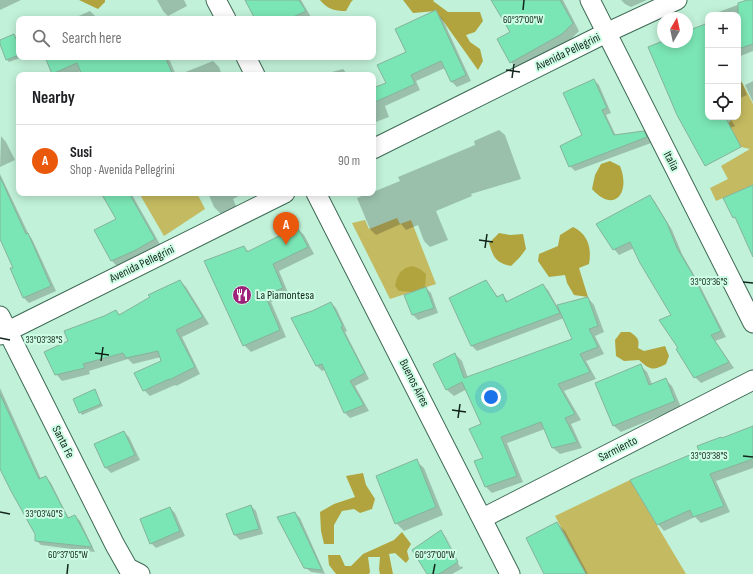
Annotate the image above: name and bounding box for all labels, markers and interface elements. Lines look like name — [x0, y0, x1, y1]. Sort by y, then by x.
north arrow — [657, 12, 693, 48]
map controls — [705, 12, 741, 120]
button: + — [705, 12, 741, 48]
text: 60°37'00"W — [503, 14, 544, 26]
search box — [16, 16, 376, 60]
icon: search — [30, 27, 52, 49]
text: Search here — [62, 29, 122, 48]
street label: Avenida Pellegrini — [532, 30, 603, 75]
button: − — [705, 48, 741, 84]
button: locate — [705, 84, 741, 120]
text: Nearby — [32, 88, 75, 108]
text: Susi — [70, 143, 92, 162]
street label: Italia — [660, 149, 682, 174]
text: A — [42, 153, 48, 169]
text: 90 m — [338, 153, 360, 169]
text: Shop · Avenida Pellegrini — [70, 162, 175, 178]
pin: A — [273, 212, 299, 245]
street label: Avenida Pellegrini — [106, 242, 177, 287]
text: 33°03'36"S — [690, 276, 728, 288]
restaurant icon: La Piamontesa — [231, 284, 253, 306]
place label: La Piamontesa — [256, 288, 314, 303]
text: 33°03'38"S — [25, 334, 63, 346]
street label: Buenos Aires — [396, 357, 432, 409]
your location — [481, 387, 501, 407]
street label: Santa Fe — [49, 423, 78, 461]
street label: Sarmiento — [596, 433, 640, 465]
text: 33°03'38"S — [690, 450, 728, 462]
text: 33°03'40"S — [25, 508, 63, 520]
text: 60°37'05"W — [48, 549, 88, 561]
text: 60°37'00"W — [415, 549, 456, 561]

